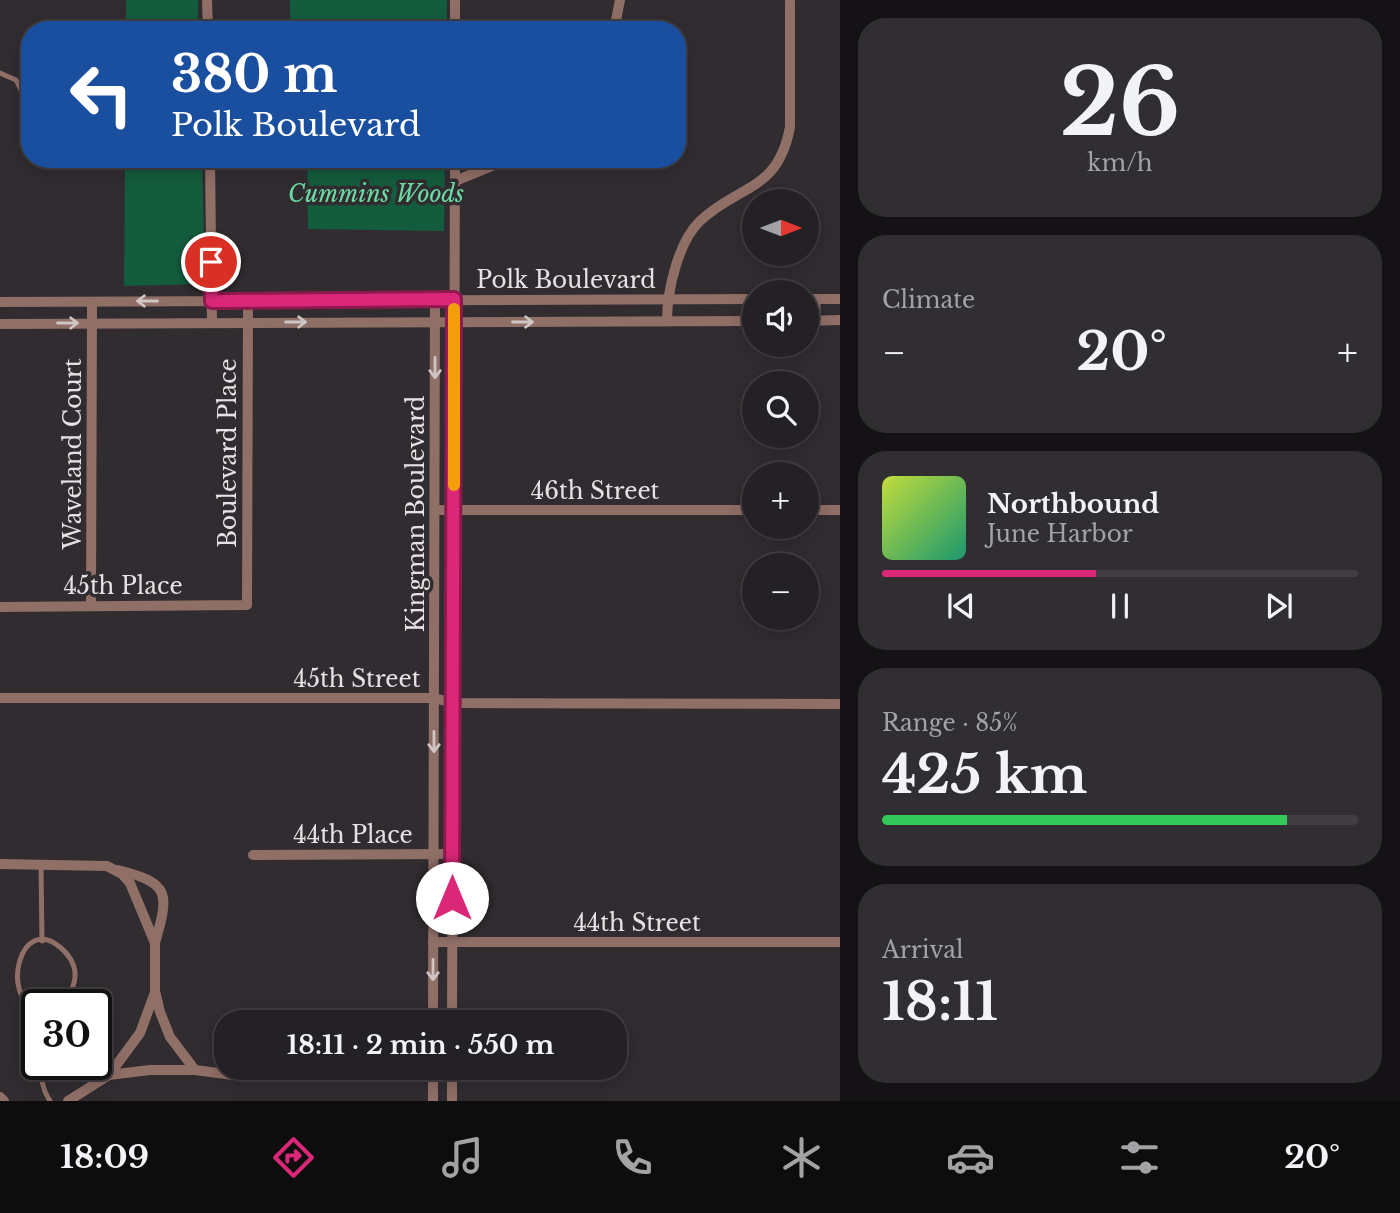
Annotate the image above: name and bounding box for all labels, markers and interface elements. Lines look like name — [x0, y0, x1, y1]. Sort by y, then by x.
text: 380 m — [171, 44, 338, 105]
text: 26 — [1060, 47, 1180, 160]
icon: left — [56, 49, 147, 140]
text: Polk Boulevard — [171, 105, 421, 145]
text: km/h — [1087, 149, 1153, 177]
park label: Cummins Woods — [288, 180, 464, 208]
north arrow — [742, 189, 819, 266]
map controls — [742, 189, 819, 630]
pin — [181, 232, 241, 292]
icon: arrive — [192, 243, 230, 281]
street label: Polk Boulevard — [476, 266, 656, 294]
button: sound — [742, 280, 819, 357]
text: Climate — [882, 286, 975, 314]
one-way arrow — [136, 294, 159, 308]
one-way arrow — [284, 315, 307, 329]
one-way arrow — [511, 315, 534, 328]
one-way arrow — [56, 316, 79, 330]
text: 20° — [1076, 320, 1167, 384]
text: − — [882, 329, 906, 376]
text: + — [1337, 329, 1358, 376]
one-way arrow — [428, 356, 442, 379]
street label: Waveland Court — [59, 358, 87, 550]
street label: Boulevard Place — [214, 358, 242, 548]
button: search — [742, 371, 819, 448]
street label: Kingman Boulevard — [402, 396, 430, 632]
button: + — [742, 462, 819, 539]
street label: 46th Street — [531, 477, 660, 505]
text: Northbound — [987, 488, 1159, 520]
text: June Harbor — [987, 520, 1133, 548]
button: − — [742, 553, 819, 630]
street label: 45th Place — [63, 572, 183, 600]
icon: previous — [942, 587, 980, 625]
icon: pause — [1101, 587, 1139, 625]
icon: next — [1260, 587, 1298, 625]
street label: 45th Street — [294, 665, 421, 693]
text: Range · 85% — [882, 709, 1018, 737]
one-way arrow — [427, 730, 441, 753]
text: 425 km — [882, 743, 1087, 807]
street label: 44th Place — [293, 821, 413, 849]
position arrow — [415, 861, 489, 935]
street label: 44th Street — [573, 909, 701, 937]
text: Arrival — [882, 936, 963, 964]
one-way arrow — [426, 958, 440, 981]
text: 18:11 — [882, 970, 998, 1034]
speed limit sign: 30 — [21, 989, 112, 1080]
text: 18:11 · 2 min · 550 m — [287, 1029, 554, 1061]
icon: directions — [269, 1133, 318, 1182]
icon: music — [438, 1133, 487, 1182]
icon: phone — [608, 1133, 657, 1182]
icon: climate — [777, 1133, 826, 1182]
icon: car — [946, 1133, 995, 1182]
icon: filters — [1115, 1133, 1164, 1182]
text: 18:09 — [60, 1137, 149, 1177]
text: 20° — [1284, 1137, 1340, 1177]

